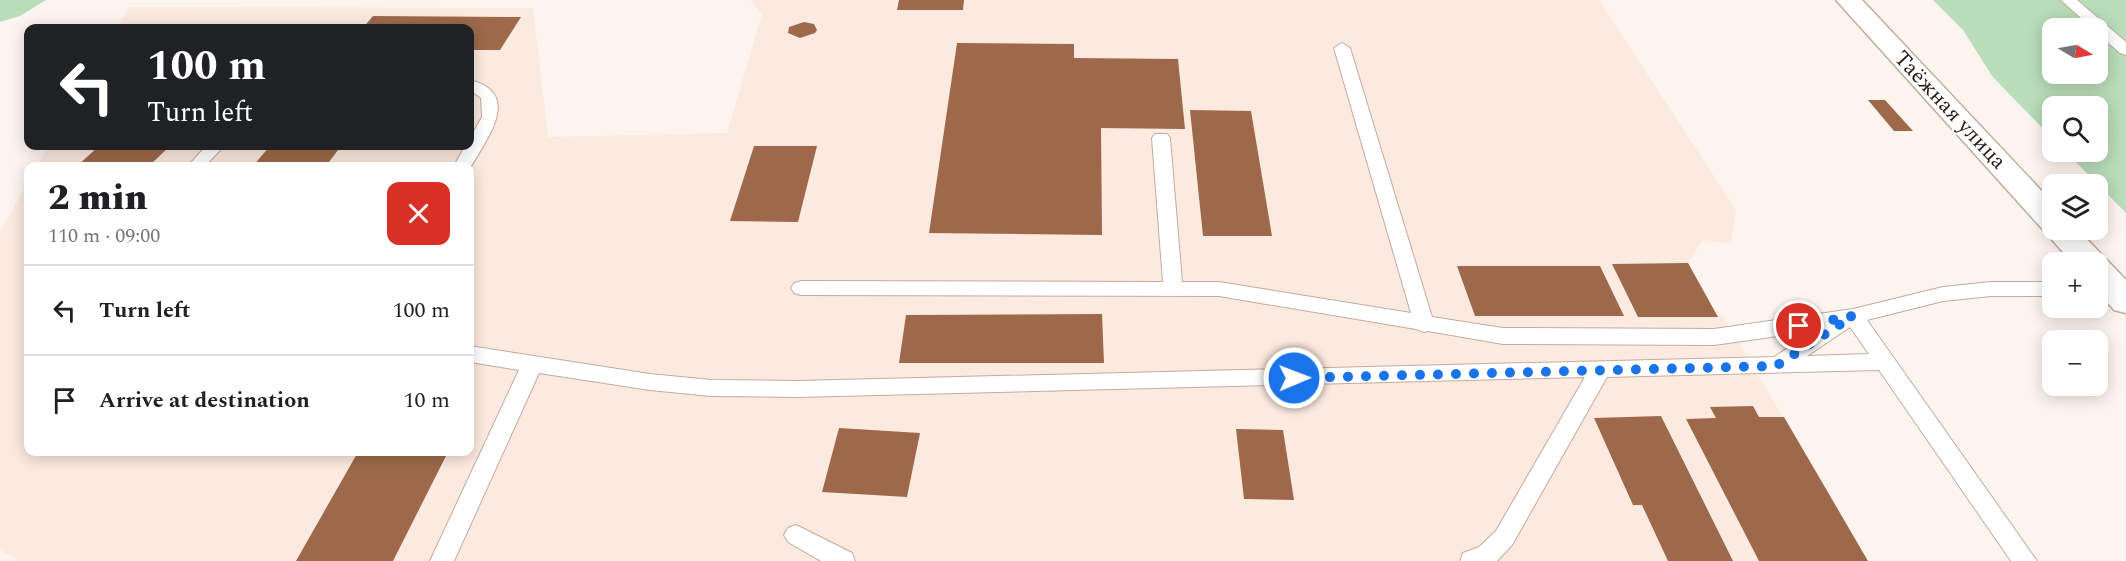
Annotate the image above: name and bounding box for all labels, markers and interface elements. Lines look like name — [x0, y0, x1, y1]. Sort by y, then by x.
north arrow — [2042, 18, 2108, 84]
map controls — [2042, 18, 2108, 396]
text: 100 m — [147, 35, 266, 98]
street label: Таёжная улица — [1886, 43, 2014, 177]
icon: left — [48, 48, 126, 126]
text: Turn left — [147, 92, 253, 134]
button: search — [2042, 96, 2108, 162]
text: 2 min — [48, 171, 148, 226]
button: layers — [2042, 174, 2108, 240]
button: close — [387, 182, 450, 245]
text: 110 m · 09:00 — [48, 221, 160, 251]
button: + — [2042, 252, 2108, 318]
icon: left — [48, 294, 81, 327]
text: Turn left — [99, 294, 191, 327]
text: 100 m — [393, 294, 450, 327]
pin — [1773, 300, 1824, 351]
icon: arrive — [1782, 309, 1815, 342]
button: − — [2042, 330, 2108, 396]
position arrow — [1262, 346, 1326, 410]
icon: arrive — [48, 384, 81, 417]
text: Arrive at destination — [99, 384, 310, 417]
text: 10 m — [404, 384, 450, 417]

